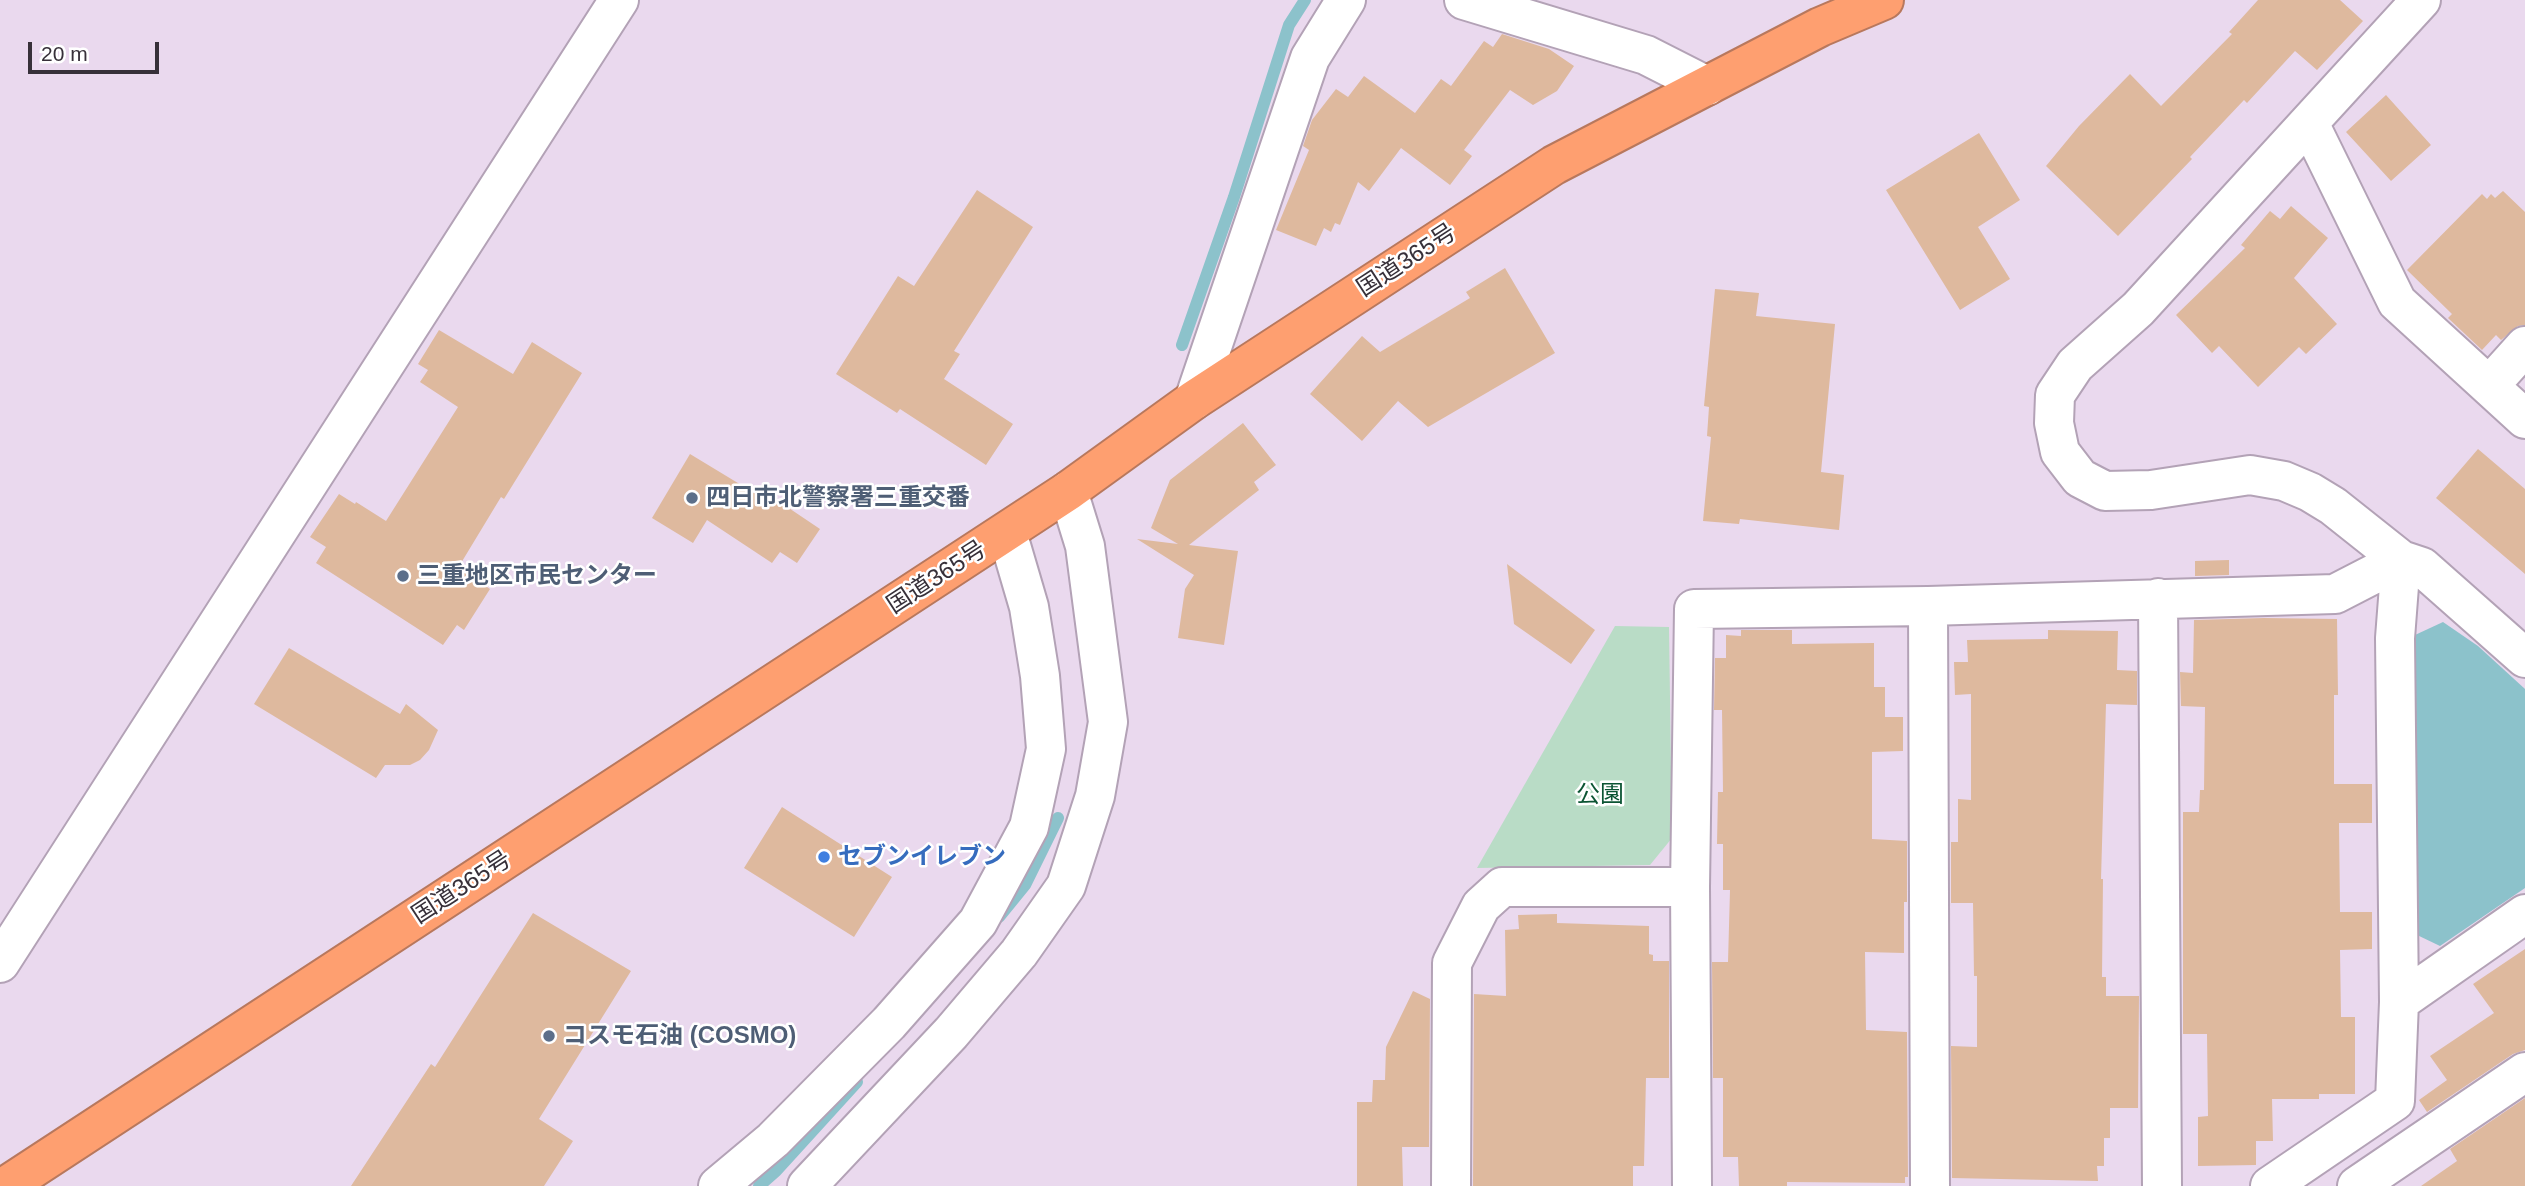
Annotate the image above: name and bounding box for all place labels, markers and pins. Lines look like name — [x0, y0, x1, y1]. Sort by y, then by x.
place label: 四日市北警察署三重交番 — [706, 484, 970, 512]
marker: 四日市北警察署三重交番 — [684, 490, 700, 506]
place label: 三重地区市民センター — [417, 562, 657, 590]
marker: 三重地区市民センター — [395, 568, 411, 584]
place label: セブンイレブン — [838, 843, 1006, 871]
marker: セブンイレブン — [816, 849, 832, 865]
place label: コスモ石油 (COSMO) — [563, 1022, 796, 1050]
marker: コスモ石油 (COSMO) — [541, 1028, 557, 1044]

